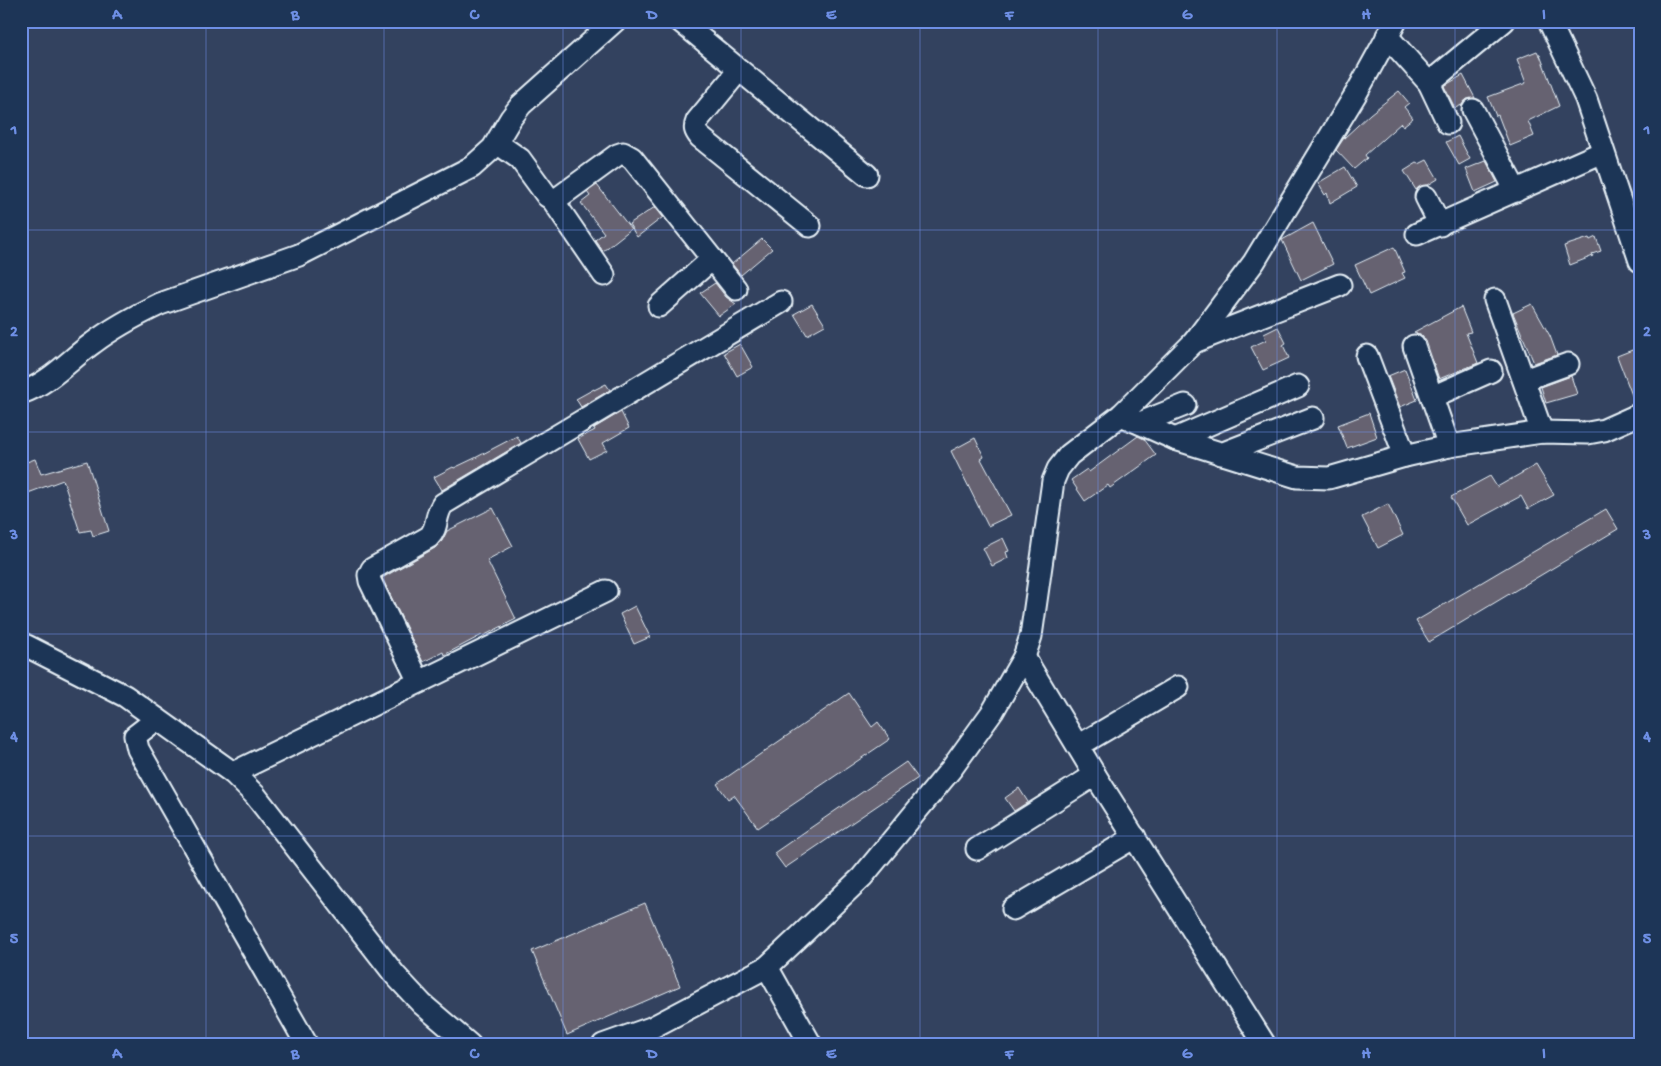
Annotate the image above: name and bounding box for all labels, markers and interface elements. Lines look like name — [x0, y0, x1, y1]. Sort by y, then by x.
text: A — [111, 7, 123, 26]
text: B — [290, 7, 300, 26]
text: C — [469, 7, 480, 26]
text: D — [645, 7, 658, 26]
text: E — [826, 7, 837, 26]
text: F — [1004, 7, 1015, 26]
text: G — [1182, 7, 1193, 26]
text: H — [1361, 7, 1371, 26]
text: I — [1542, 7, 1546, 26]
text: 1 — [10, 122, 17, 141]
text: 1 — [1643, 122, 1650, 141]
text: 2 — [10, 324, 18, 343]
text: 2 — [1643, 324, 1651, 343]
text: 3 — [9, 527, 18, 546]
text: 3 — [1642, 527, 1651, 546]
text: 4 — [9, 729, 18, 748]
text: 4 — [1642, 729, 1651, 748]
text: 5 — [10, 931, 19, 950]
text: 5 — [1643, 931, 1652, 950]
text: A — [111, 1046, 123, 1065]
text: B — [290, 1046, 300, 1065]
text: C — [469, 1046, 480, 1065]
text: D — [645, 1046, 658, 1065]
text: E — [826, 1046, 837, 1065]
text: F — [1004, 1046, 1015, 1065]
text: G — [1182, 1046, 1193, 1065]
text: H — [1361, 1046, 1371, 1065]
text: I — [1542, 1046, 1546, 1065]

